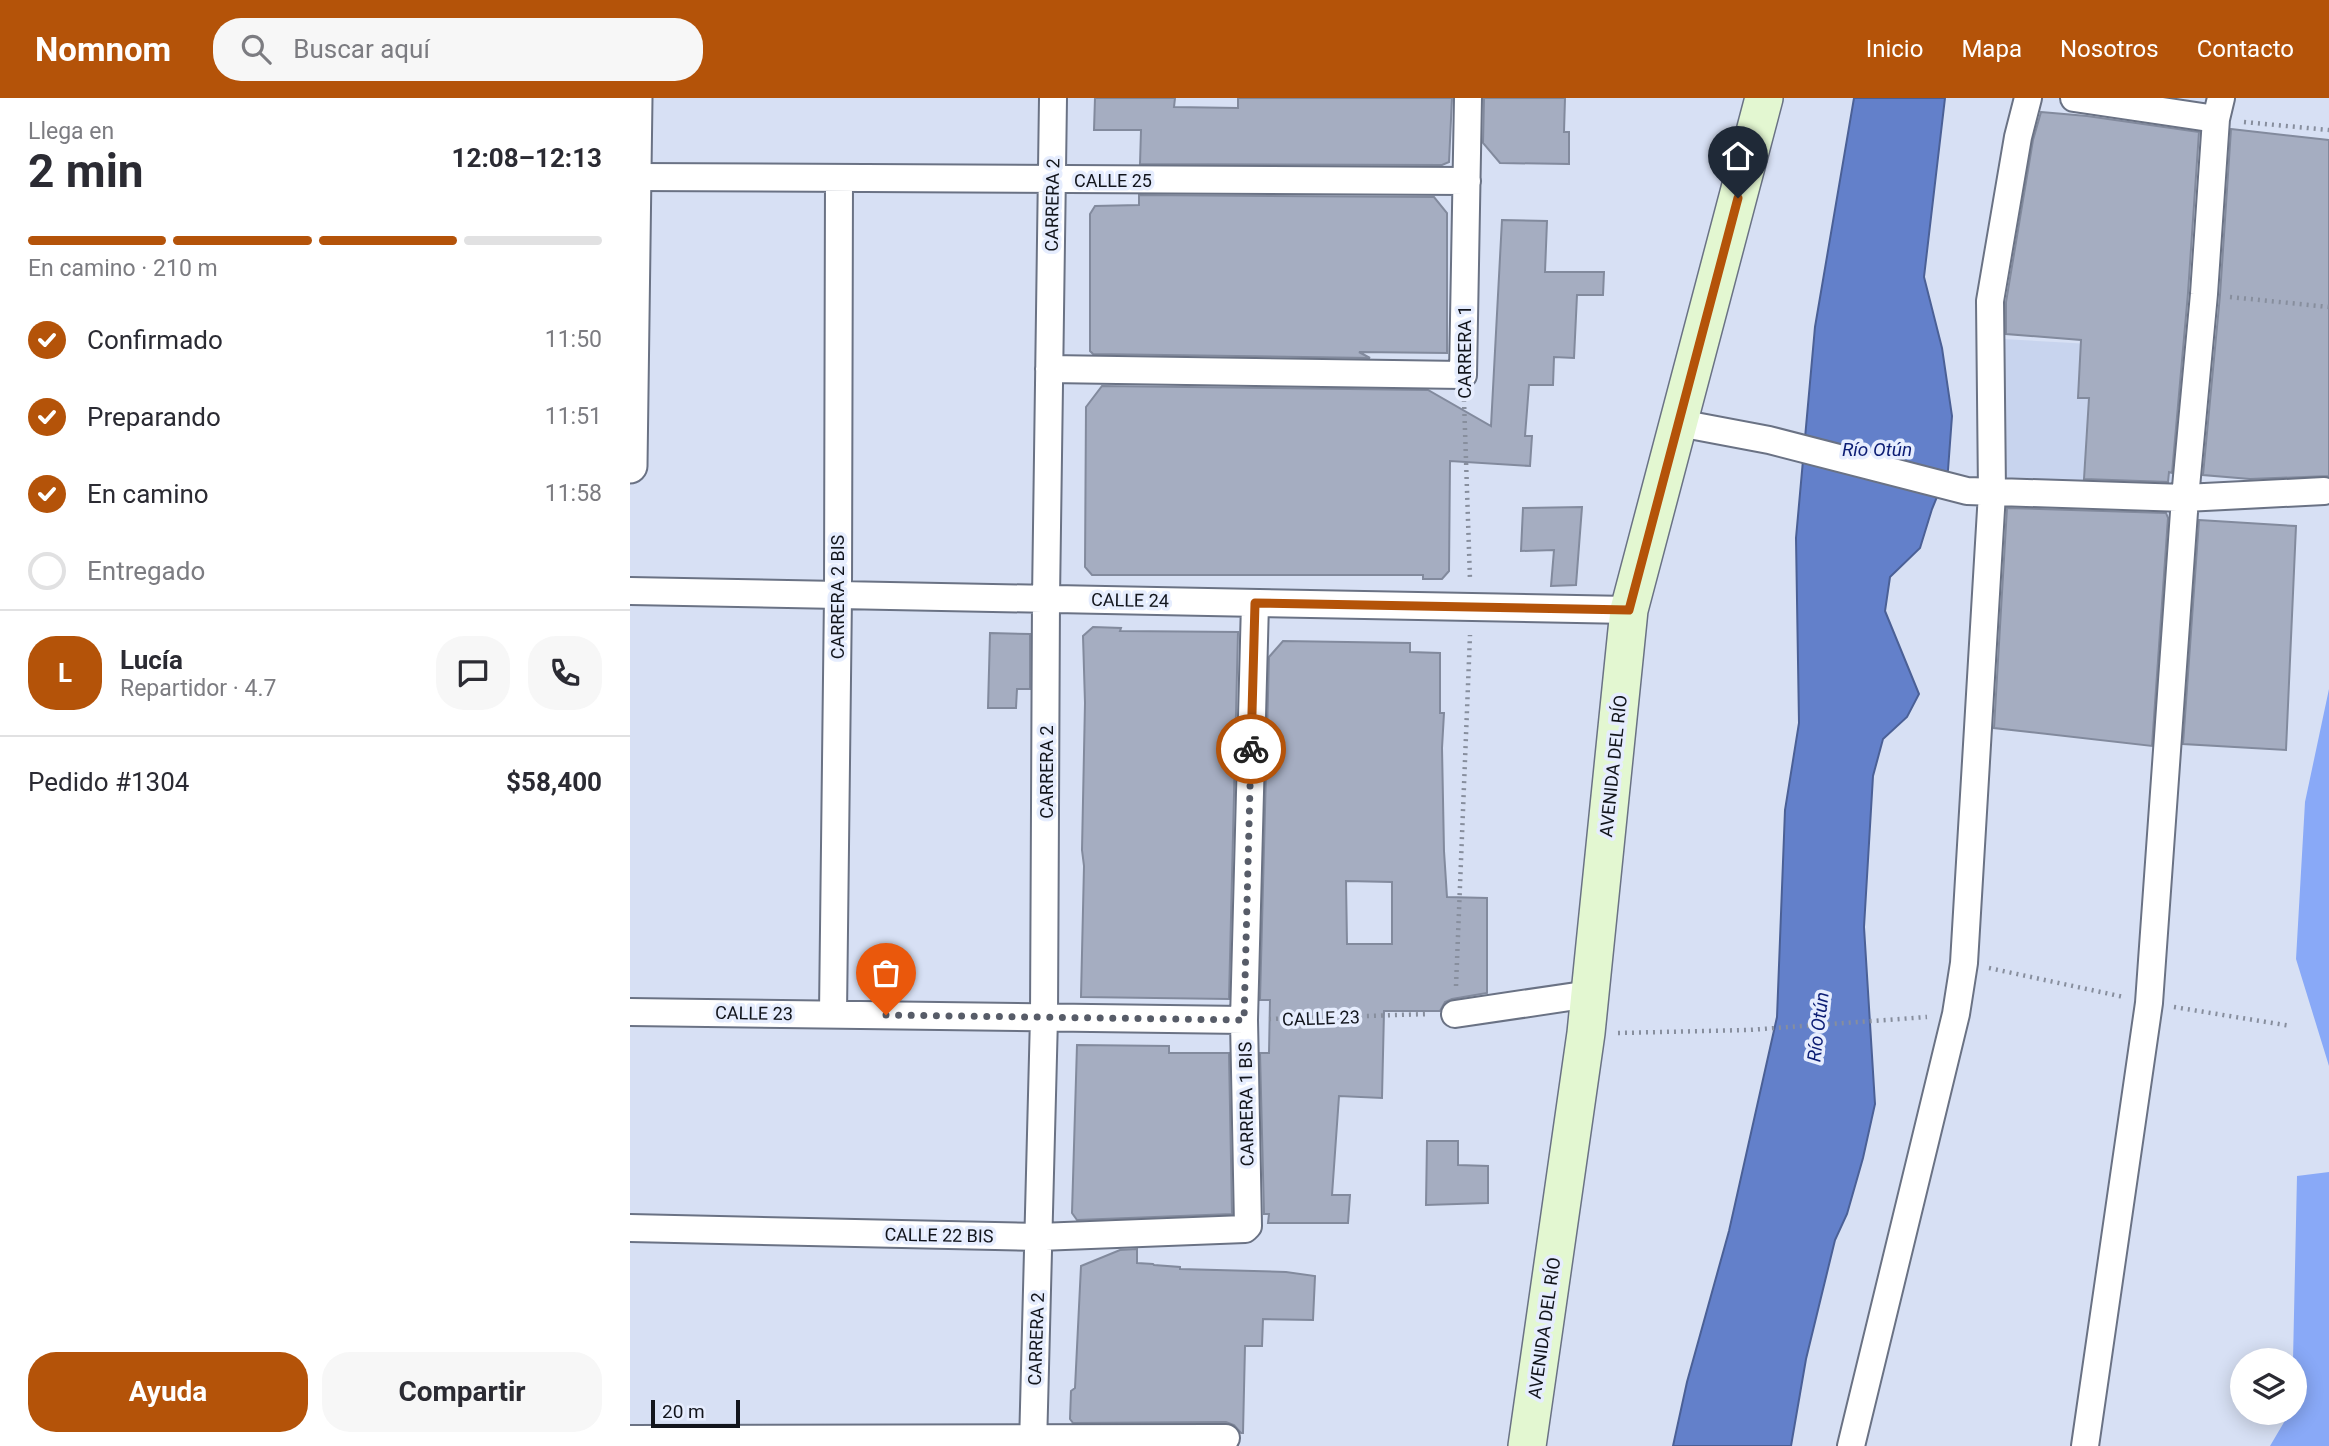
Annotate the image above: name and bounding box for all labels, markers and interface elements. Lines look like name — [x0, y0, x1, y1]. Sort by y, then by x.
search box — [213, 18, 703, 81]
text: Nomnom — [35, 30, 171, 69]
icon: search — [237, 30, 275, 68]
text: Buscar aquí — [293, 34, 430, 64]
text: Inicio — [1866, 35, 1923, 63]
text: Mapa — [1961, 35, 2022, 63]
text: Nosotros — [2060, 35, 2159, 63]
text: Contacto — [2197, 35, 2294, 63]
text: Llega en — [28, 118, 114, 145]
pin — [1708, 126, 1768, 198]
icon: home — [1719, 137, 1757, 175]
text: 12:08–12:13 — [452, 143, 602, 173]
text: 2 min — [28, 144, 144, 198]
street label: CARRERA 2 — [1041, 158, 1063, 252]
street label: CALLE 25 — [1074, 170, 1152, 191]
text: En camino · 210 m — [28, 255, 218, 282]
street label: CARRERA 1 — [1454, 305, 1475, 399]
icon: check — [28, 321, 66, 359]
text: Confirmado — [87, 325, 223, 355]
text: 11:50 — [545, 326, 602, 353]
icon: check — [28, 398, 66, 436]
text: Preparando — [87, 402, 221, 432]
text: 11:51 — [545, 403, 602, 430]
water label: Río Otún — [1842, 438, 1912, 461]
icon: check — [28, 475, 66, 513]
text: En camino — [87, 479, 209, 509]
text: 11:58 — [545, 480, 602, 507]
street label: CARRERA 2 BIS — [827, 534, 848, 659]
text: Entregado — [87, 556, 205, 586]
street label: CALLE 24 — [1091, 589, 1169, 611]
button: chat — [436, 636, 510, 710]
button: phone — [528, 636, 602, 710]
text: Lucía — [120, 645, 183, 675]
text: L — [58, 658, 72, 688]
text: Repartidor · 4.7 — [120, 675, 277, 702]
street label: AVENIDA DEL RÍO — [1595, 694, 1631, 838]
courier — [1216, 714, 1286, 784]
street label: CARRERA 2 — [1036, 725, 1057, 819]
icon: bike — [1232, 730, 1270, 768]
text: Pedido #1304 — [28, 767, 189, 797]
text: $58,400 — [506, 767, 602, 797]
pin — [856, 943, 916, 1015]
icon: bag — [867, 954, 905, 992]
water label: Río Otún — [1802, 991, 1834, 1063]
street label: CALLE 23 — [715, 1002, 793, 1024]
street label: CALLE 23 — [1282, 1006, 1360, 1030]
street label: CARRERA 1 BIS — [1234, 1041, 1258, 1166]
street label: CALLE 22 BIS — [884, 1224, 994, 1246]
street label: AVENIDA DEL RÍO — [1524, 1256, 1564, 1400]
street label: CARRERA 2 — [1024, 1292, 1048, 1386]
map controls — [2230, 1348, 2307, 1425]
button: layers — [2230, 1348, 2307, 1425]
button: Ayuda — [28, 1352, 308, 1432]
button: Compartir — [322, 1352, 602, 1432]
scale bar — [651, 1397, 740, 1429]
text: 20 m — [662, 1400, 705, 1423]

